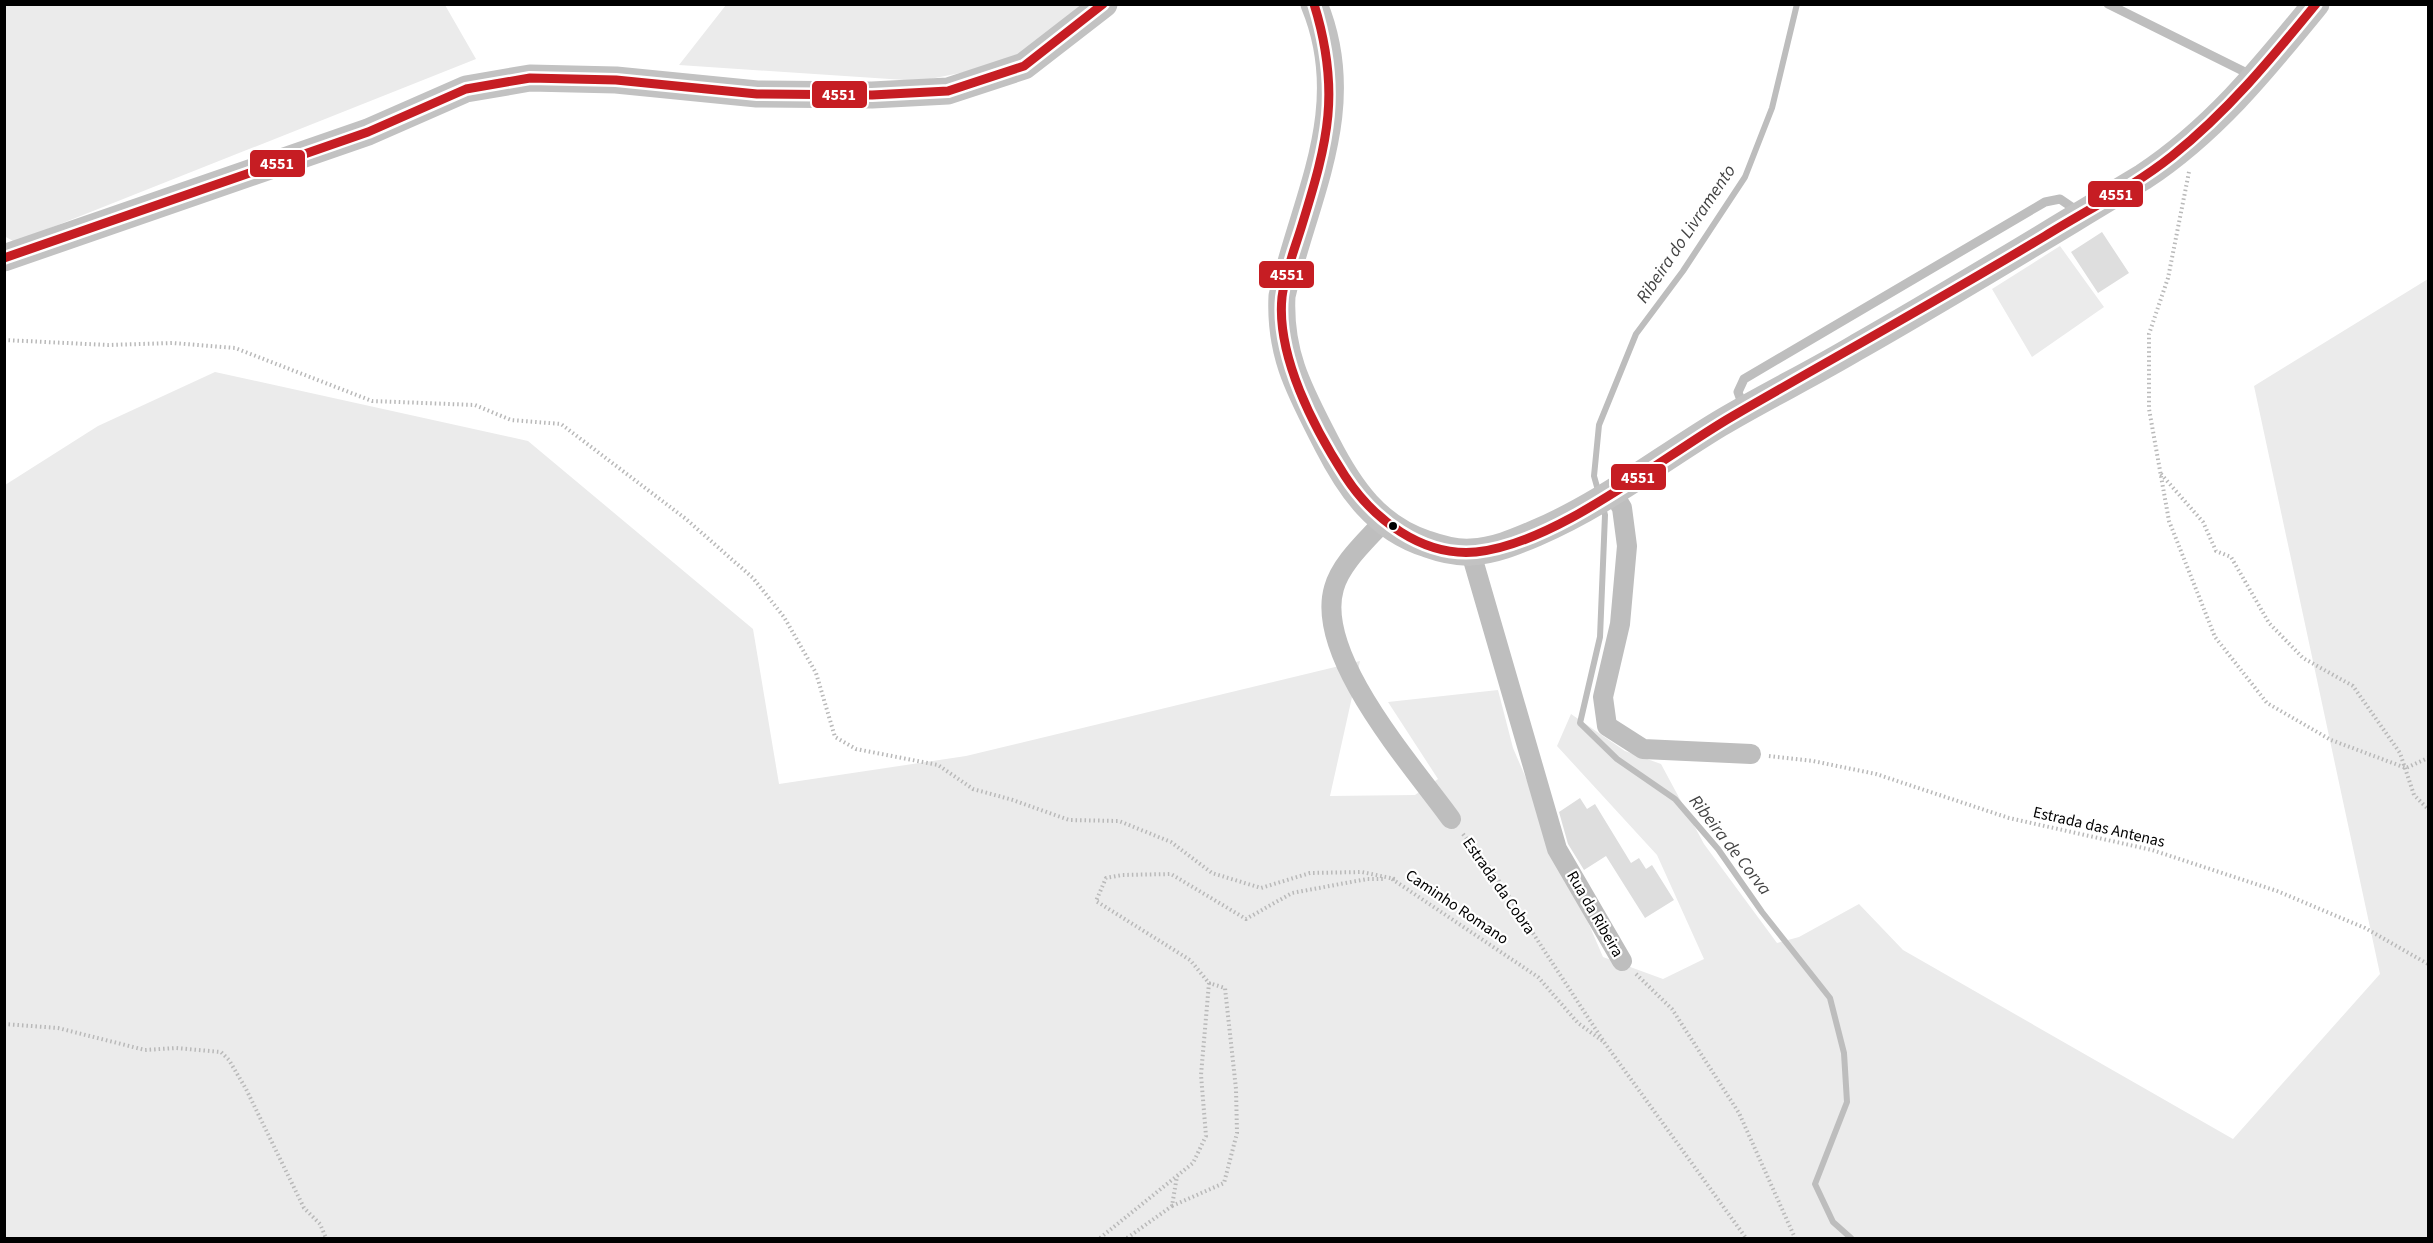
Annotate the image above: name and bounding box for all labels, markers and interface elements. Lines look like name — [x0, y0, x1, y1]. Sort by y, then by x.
line badge: 4551 — [811, 80, 868, 109]
text: 4551 — [822, 84, 856, 106]
line badge: 4551 — [249, 149, 306, 178]
text: 4551 — [260, 153, 294, 175]
water label: Ribeira do Livramento — [1630, 160, 1742, 308]
line badge: 4551 — [2087, 180, 2144, 208]
text: 4551 — [2099, 184, 2133, 206]
line badge: 4551 — [1258, 260, 1315, 289]
text: 4551 — [1270, 264, 1304, 286]
line badge: 4551 — [1610, 463, 1667, 491]
text: 4551 — [1621, 467, 1655, 489]
unlabelled marker — [1387, 520, 1399, 532]
water label: Ribeira de Corva — [1683, 790, 1777, 901]
street label: Estrada das Antenas — [2031, 801, 2167, 853]
street label: Estrada da Cobra — [1457, 833, 1541, 939]
street label: Caminho Romano — [1401, 864, 1513, 950]
street label: Rua da Ribeira — [1561, 867, 1629, 961]

